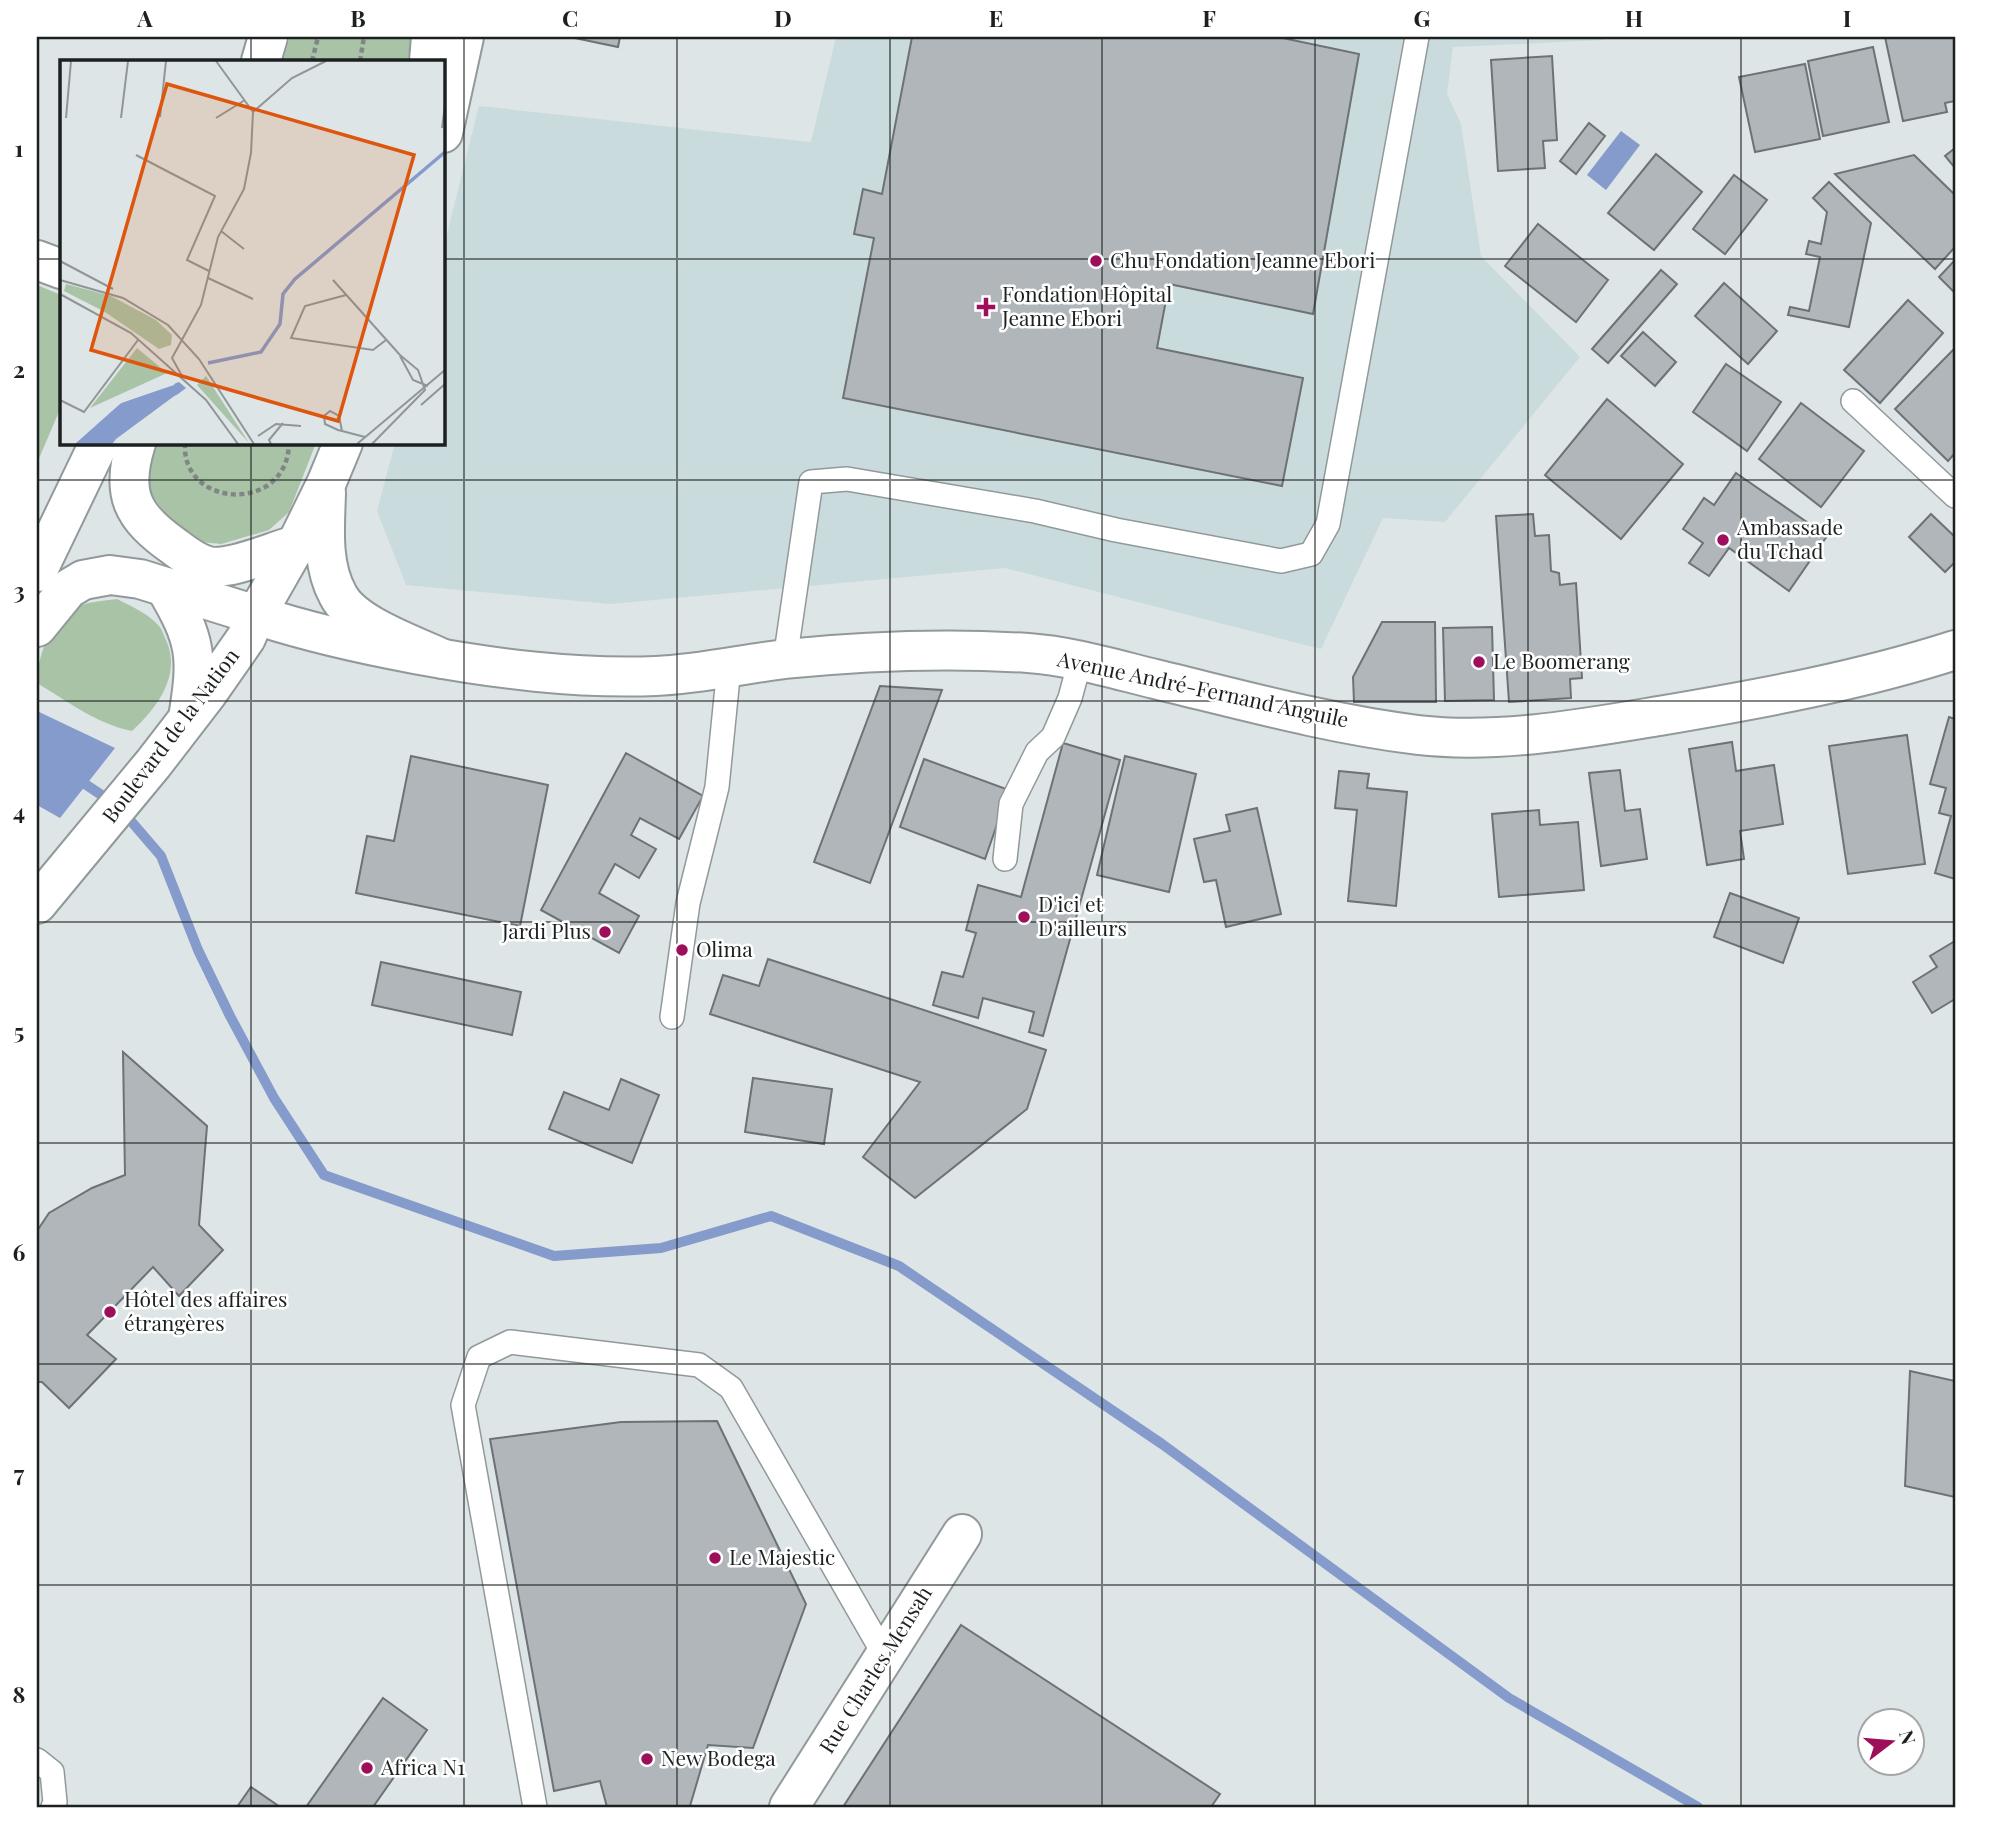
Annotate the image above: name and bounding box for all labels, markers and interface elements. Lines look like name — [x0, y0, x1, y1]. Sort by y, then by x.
text: A — [136, 2, 153, 33]
text: B — [350, 2, 366, 33]
text: C — [562, 2, 578, 33]
text: D — [774, 2, 792, 33]
text: E — [989, 2, 1003, 33]
text: F — [1202, 2, 1216, 33]
text: G — [1414, 2, 1431, 33]
text: H — [1625, 2, 1643, 33]
text: I — [1843, 2, 1851, 33]
inset map — [60, 60, 444, 444]
text: 1 — [15, 132, 24, 163]
place label: Chu Fondation Jeanne Ebori — [1110, 245, 1375, 273]
marker: Chu Fondation Jeanne Ebori — [1088, 253, 1104, 269]
place label: Fondation Hôpital Jeanne Ebori — [1001, 279, 1172, 331]
marker: Fondation Hôpital Jeanne Ebori — [976, 297, 996, 317]
text: 2 — [13, 353, 25, 384]
place label: Ambassade du Tchad — [1736, 512, 1843, 564]
marker: Ambassade du Tchad — [1715, 532, 1731, 548]
text: 3 — [13, 574, 25, 605]
street label: Boulevard de la Nation — [95, 642, 244, 828]
street label: Avenue André-Fernand Anguile — [1054, 643, 1352, 733]
place label: Le Boomerang — [1493, 646, 1630, 674]
marker: Le Boomerang — [1471, 654, 1487, 670]
text: 4 — [13, 795, 25, 826]
place label: D'ici et D'ailleurs — [1038, 889, 1127, 941]
marker: D'ici et D'ailleurs — [1016, 909, 1032, 925]
place label: Jardi Plus — [501, 916, 591, 944]
marker: Jardi Plus — [597, 924, 613, 940]
place label: Olima — [696, 934, 753, 962]
marker: Olima — [674, 942, 690, 958]
text: 5 — [14, 1015, 24, 1046]
text: 6 — [13, 1236, 26, 1267]
place label: Hôtel des affaires étrangères — [124, 1284, 287, 1336]
marker: Hôtel des affaires étrangères — [102, 1304, 118, 1320]
text: 7 — [14, 1457, 25, 1488]
place label: Le Majestic — [729, 1542, 835, 1570]
marker: Le Majestic — [707, 1550, 723, 1566]
street label: Rue Charles Mensah — [812, 1579, 937, 1758]
text: 8 — [13, 1678, 25, 1709]
north arrow — [1856, 1708, 1926, 1778]
text: N — [1894, 1727, 1923, 1747]
place label: New Bodega — [661, 1743, 776, 1771]
marker: New Bodega — [639, 1751, 655, 1767]
place label: Africa N1 — [380, 1752, 465, 1780]
marker: Africa N1 — [359, 1760, 375, 1776]

